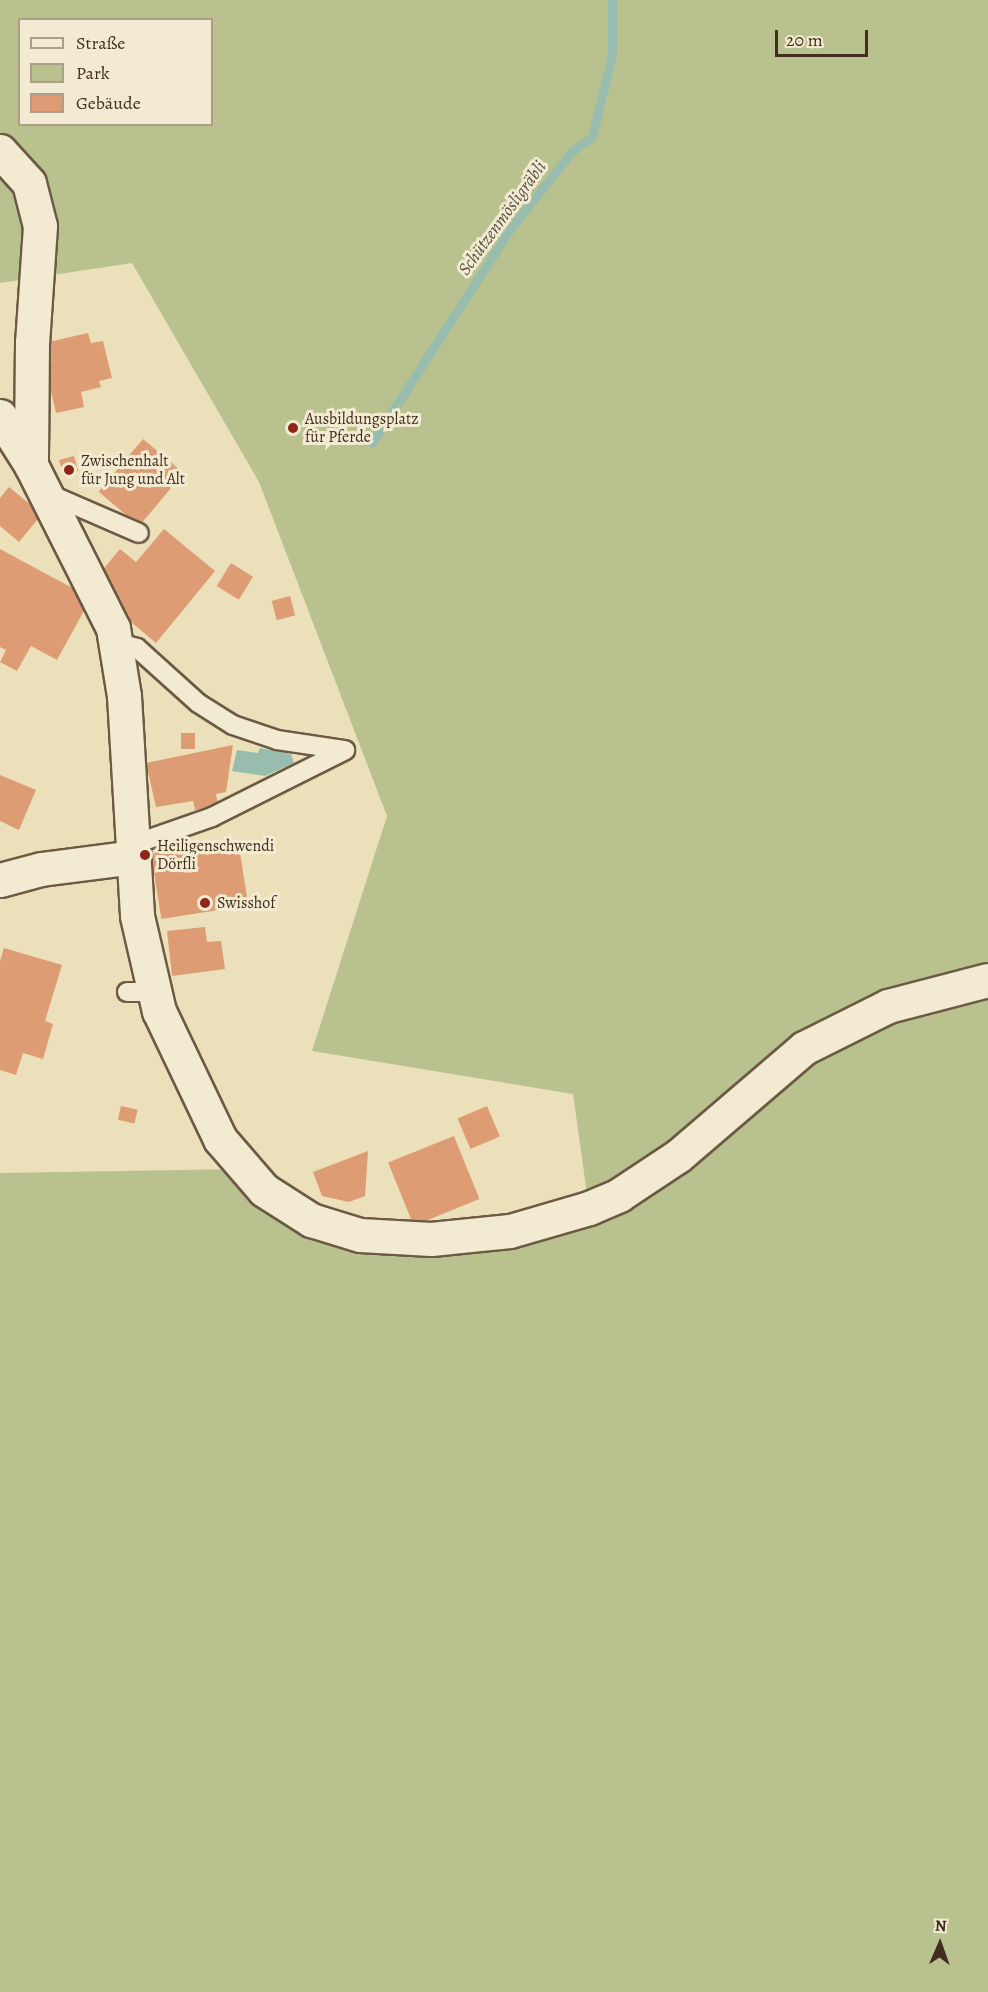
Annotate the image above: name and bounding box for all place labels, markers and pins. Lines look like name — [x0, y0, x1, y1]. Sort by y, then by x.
place label: Ausbildungsplatz für Pferde — [305, 409, 419, 447]
marker: Ausbildungsplatz für Pferde — [286, 421, 300, 435]
place label: Zwischenhalt für Jung und Alt — [81, 451, 185, 489]
marker: Zwischenhalt für Jung und Alt — [62, 463, 76, 477]
place label: Heiligenschwendi Dörfli — [157, 836, 274, 874]
marker: Heiligenschwendi Dörfli — [138, 848, 152, 862]
place label: Swisshof — [217, 893, 276, 913]
marker: Swisshof — [198, 896, 212, 910]

